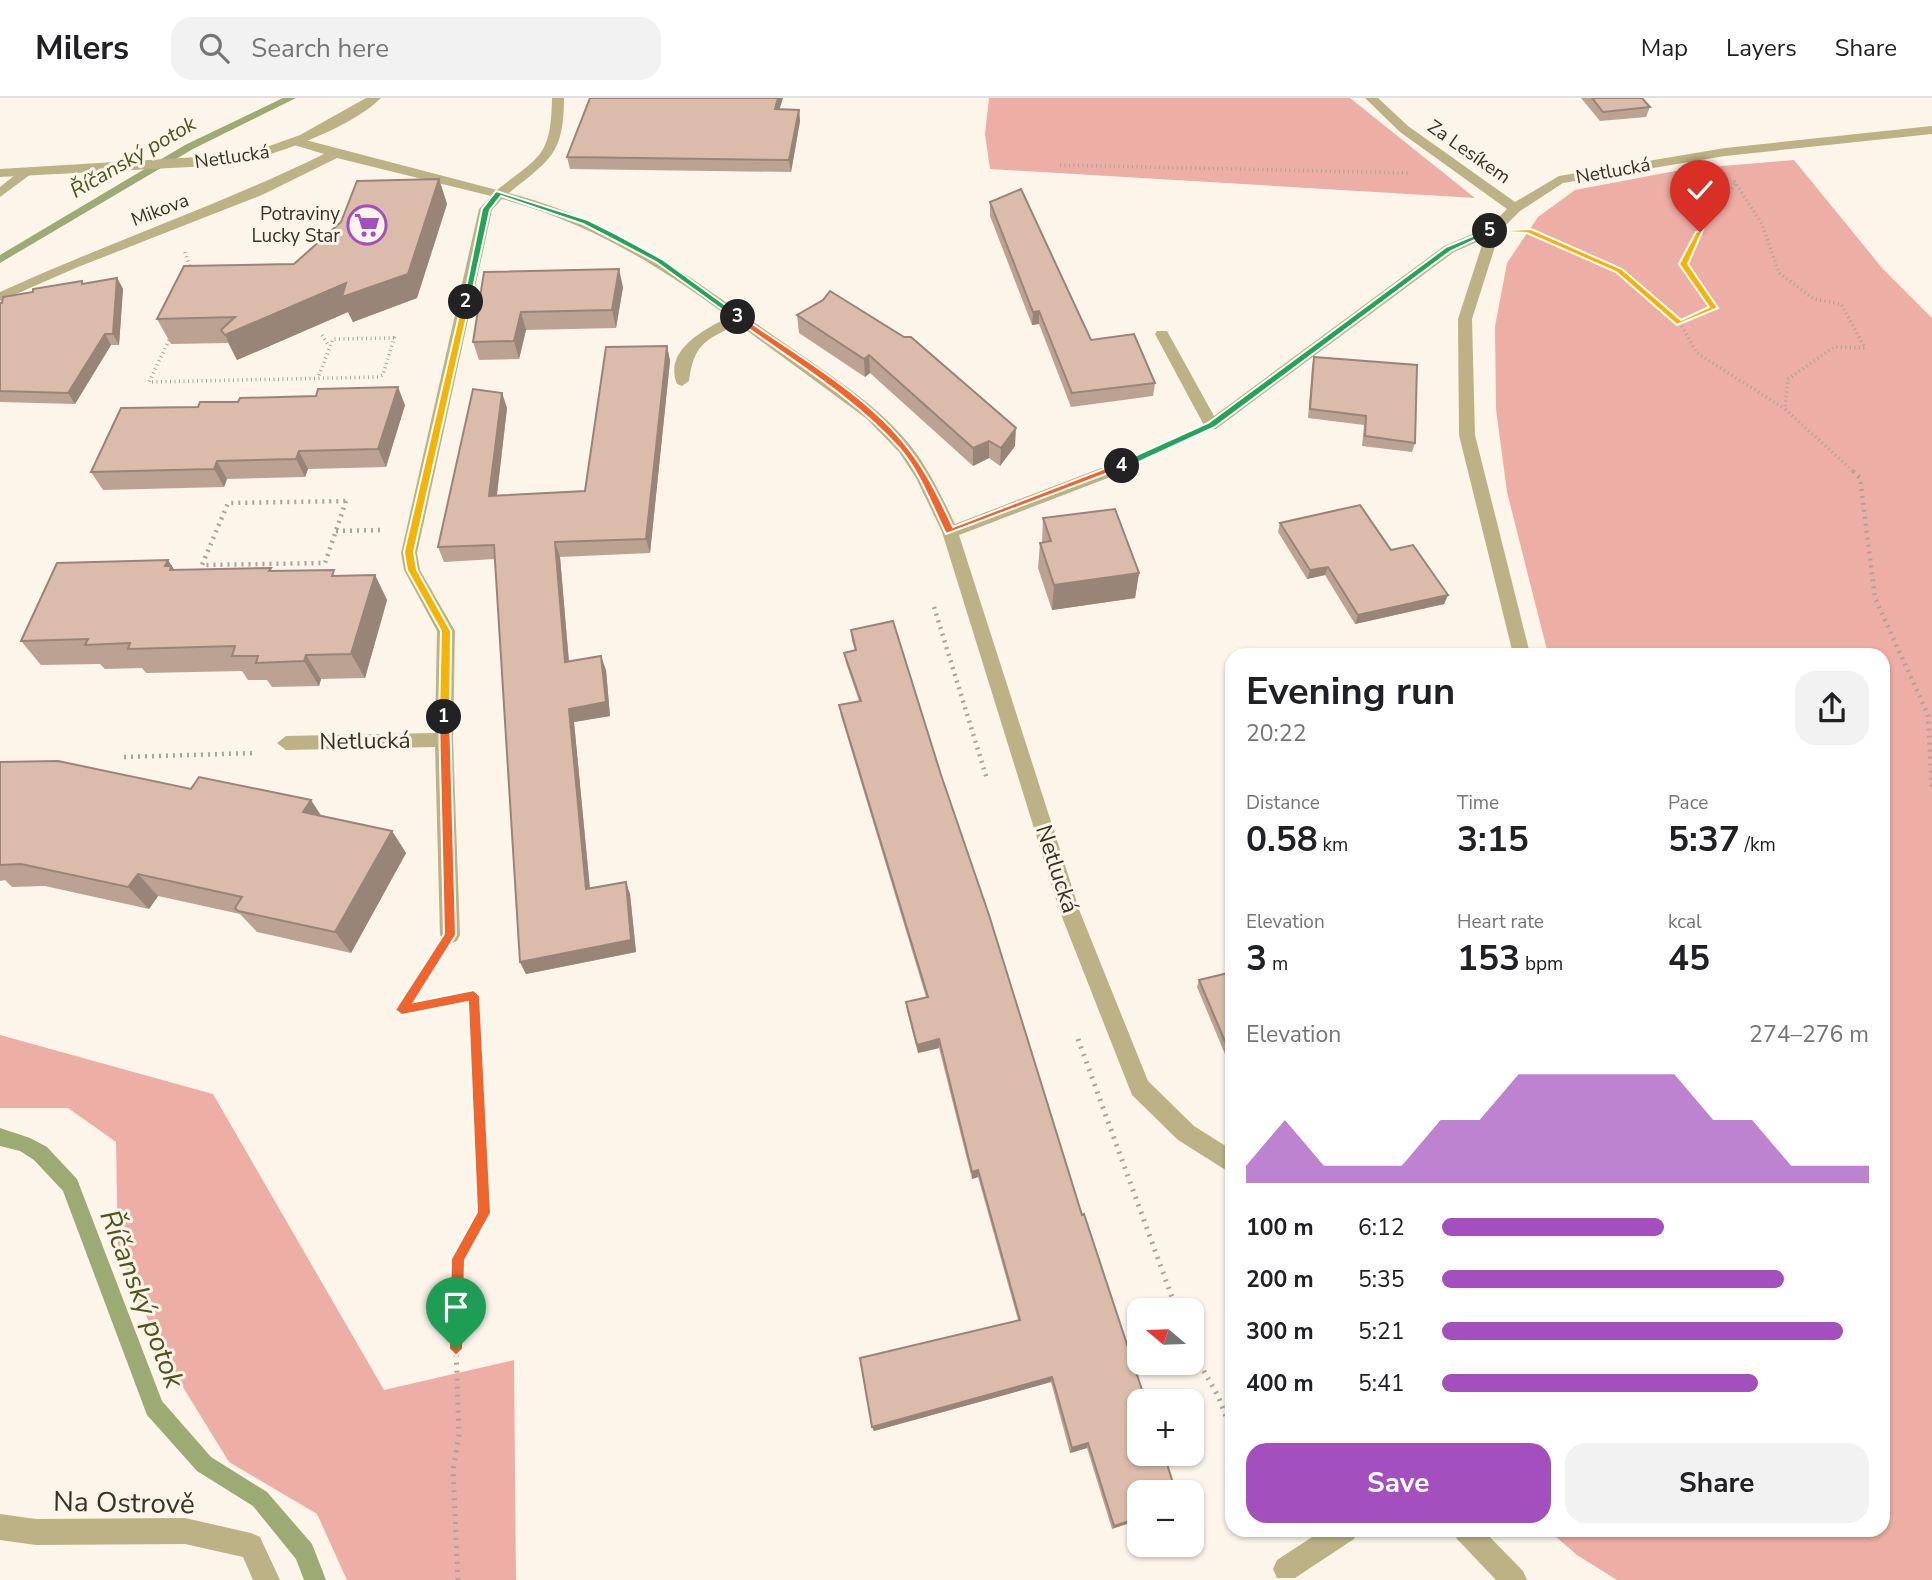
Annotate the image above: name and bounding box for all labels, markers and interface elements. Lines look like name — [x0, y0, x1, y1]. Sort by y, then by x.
search box — [171, 17, 661, 80]
text: Milers — [35, 26, 129, 71]
icon: search — [195, 29, 233, 67]
text: Search here — [251, 31, 389, 66]
text: Map — [1641, 32, 1688, 64]
text: Layers — [1726, 32, 1797, 64]
text: Share — [1835, 32, 1897, 64]
water label: Říčanský potok — [65, 109, 202, 204]
street label: Za Lesíkem — [1422, 114, 1516, 190]
street label: Netlucká — [193, 139, 271, 175]
street label: Netlucká — [1574, 152, 1652, 190]
pin — [1670, 160, 1730, 232]
icon: check — [1681, 171, 1719, 209]
street label: Mikova — [127, 187, 193, 233]
place label: Potraviny Lucky Star — [251, 201, 340, 249]
supermarket icon: Potraviny Lucky Star — [346, 204, 388, 246]
pin: 5 — [1472, 214, 1508, 248]
text: 5 — [1484, 217, 1495, 243]
pin: 2 — [448, 284, 484, 320]
text: 2 — [460, 288, 471, 314]
pin: 3 — [720, 300, 756, 334]
text: 3 — [732, 303, 743, 329]
pin: 4 — [1104, 448, 1140, 484]
text: 4 — [1116, 452, 1127, 478]
text: Evening run — [1246, 666, 1455, 717]
button: share — [1795, 671, 1869, 745]
pin: 1 — [426, 700, 462, 734]
text: 1 — [438, 703, 449, 729]
text: 20:22 — [1246, 718, 1306, 749]
street label: Netlucká — [319, 725, 411, 757]
text: Distance — [1246, 790, 1320, 816]
text: Time — [1457, 790, 1499, 816]
text: Pace — [1668, 790, 1708, 816]
text: 0.58 — [1246, 816, 1318, 863]
text: 3:15 — [1457, 816, 1529, 863]
text: 5:37 — [1668, 816, 1740, 863]
street label: Netlucká — [1028, 821, 1086, 917]
text: km — [1318, 832, 1348, 858]
text: /km — [1740, 832, 1776, 858]
text: Elevation — [1246, 909, 1325, 935]
text: Heart rate — [1457, 909, 1544, 935]
text: kcal — [1668, 909, 1702, 935]
text: 3 — [1246, 935, 1267, 982]
text: 153 — [1457, 935, 1520, 982]
text: 45 — [1668, 935, 1710, 982]
text: m — [1267, 951, 1288, 977]
text: bpm — [1520, 951, 1563, 977]
text: Elevation — [1246, 1019, 1341, 1050]
text: 274–276 m — [1749, 1019, 1869, 1050]
water label: Říčanský potok — [91, 1204, 194, 1395]
text: 100 m — [1246, 1212, 1314, 1243]
text: 6:12 — [1358, 1212, 1405, 1243]
text: 200 m — [1246, 1264, 1314, 1295]
text: 5:35 — [1358, 1264, 1405, 1295]
pin — [426, 1277, 486, 1349]
icon: arrive — [437, 1288, 475, 1326]
north arrow — [1127, 1298, 1204, 1376]
map controls — [1127, 1298, 1204, 1557]
text: 300 m — [1246, 1316, 1314, 1347]
text: 5:21 — [1358, 1316, 1405, 1347]
text: 400 m — [1246, 1368, 1314, 1399]
text: 5:41 — [1358, 1368, 1405, 1399]
button: + — [1127, 1389, 1204, 1466]
button: Save — [1246, 1443, 1551, 1523]
button: Share — [1565, 1443, 1869, 1523]
button: − — [1127, 1480, 1204, 1557]
street label: Na Ostrově — [53, 1483, 195, 1523]

